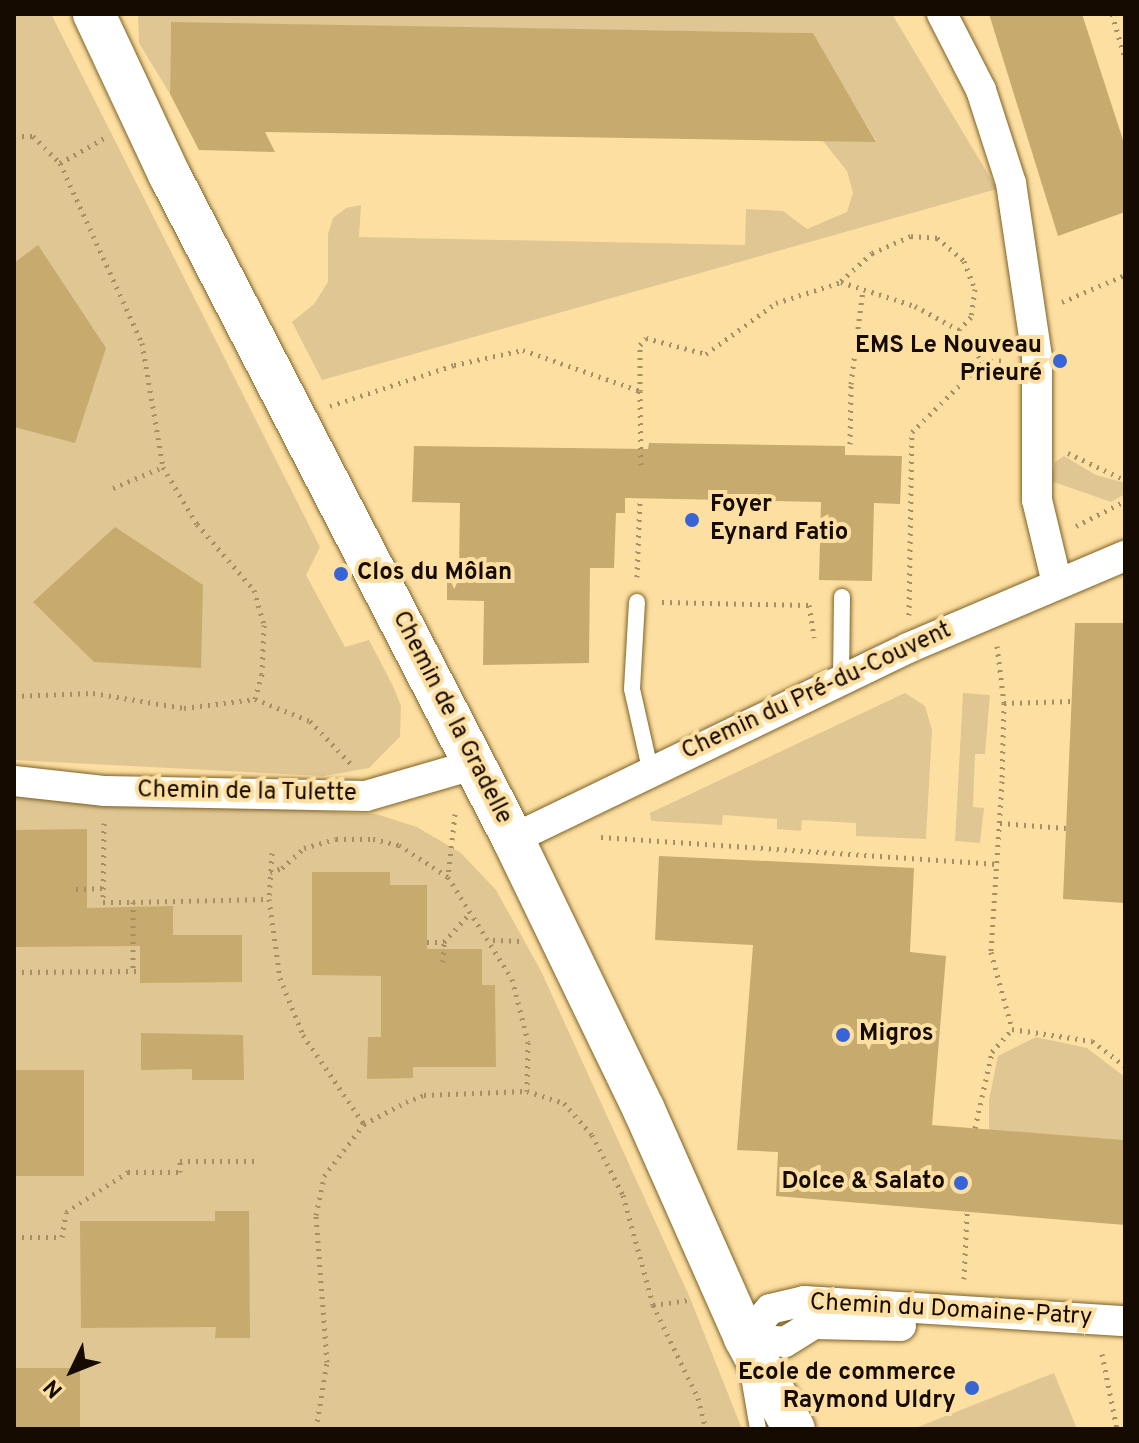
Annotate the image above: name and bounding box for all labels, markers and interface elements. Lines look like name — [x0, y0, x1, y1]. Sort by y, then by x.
place label: EMS Le Nouveau Prieuré — [855, 333, 1042, 389]
marker: EMS Le Nouveau Prieuré — [1049, 350, 1071, 372]
place label: Foyer Eynard Fatio — [710, 492, 848, 548]
marker: Foyer Eynard Fatio — [681, 509, 703, 531]
place label: Clos du Môlan — [357, 560, 512, 588]
marker: Clos du Môlan — [332, 565, 350, 583]
street label: Chemin de la Gradelle — [385, 607, 517, 829]
street label: Chemin du Pré-du-Couvent — [678, 617, 956, 767]
street label: Chemin de la Tulette — [136, 777, 358, 809]
place label: Migros — [859, 1021, 934, 1049]
marker: Migros — [834, 1026, 852, 1044]
place label: Dolce & Salato — [781, 1169, 945, 1197]
marker: Dolce & Salato — [952, 1174, 970, 1192]
street label: Chemin du Domaine-Patry — [809, 1289, 1093, 1333]
north arrow — [32, 1331, 112, 1411]
place label: Ecole de commerce Raymond Uldry — [738, 1360, 956, 1416]
text: N — [39, 1373, 69, 1403]
marker: Ecole de commerce Raymond Uldry — [963, 1379, 981, 1397]

